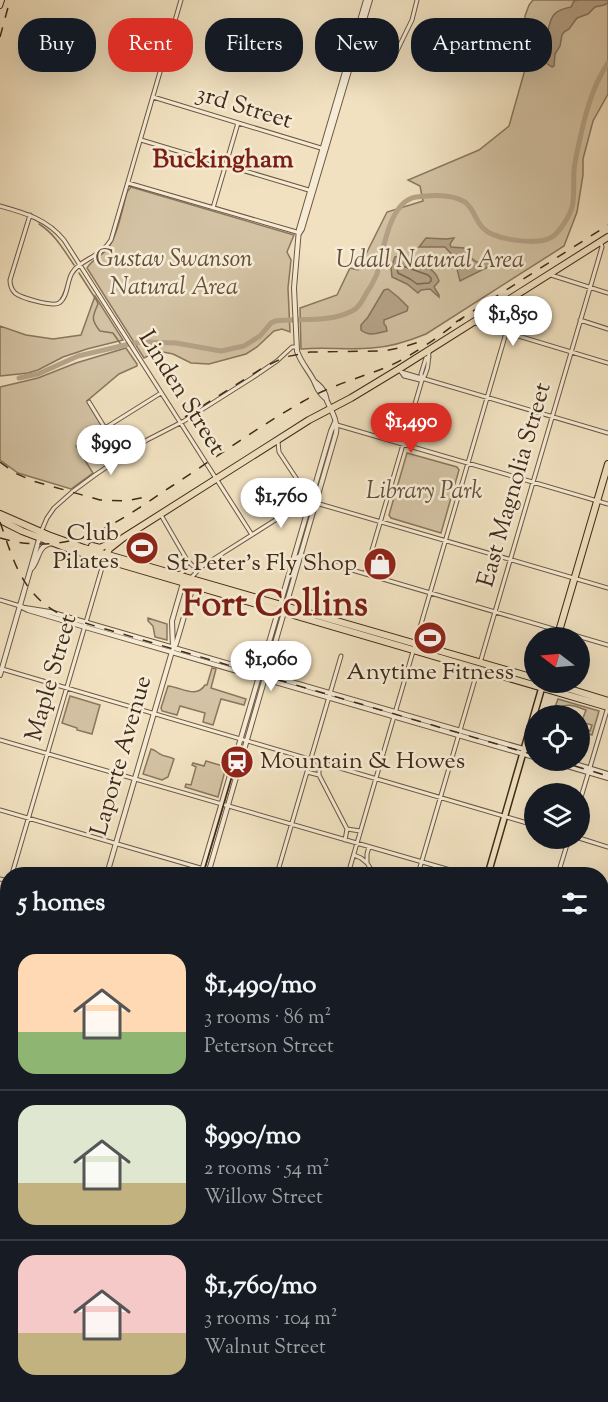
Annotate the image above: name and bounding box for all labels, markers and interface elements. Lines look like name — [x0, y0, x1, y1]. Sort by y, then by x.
chip: Buy — [18, 18, 96, 72]
chip: Rent — [108, 18, 193, 72]
chip: Filters — [205, 18, 303, 72]
chip: New — [315, 18, 399, 72]
chip: Apartment — [411, 18, 552, 72]
street label: 3rd Street — [192, 77, 296, 139]
district label: Buckingham — [152, 142, 294, 179]
park label: Gustav Swanson Natural Area — [95, 243, 253, 305]
park label: Udall Natural Area — [336, 244, 524, 278]
pin: $1,850 — [464, 296, 562, 347]
text: $1,850 — [488, 301, 538, 330]
street label: Linden Street — [129, 324, 233, 462]
street label: East Magnolia Street — [470, 379, 560, 591]
pin: $1,490 — [362, 403, 460, 454]
text: $1,490 — [385, 408, 437, 437]
pin: $990 — [75, 425, 147, 476]
text: $990 — [91, 430, 131, 459]
park label: Library Park — [366, 475, 483, 509]
pin: $1,760 — [232, 478, 330, 529]
text: $1,760 — [255, 483, 308, 512]
place label: Club Pilates — [53, 517, 119, 579]
sports icon: Club Pilates — [124, 530, 160, 566]
shop icon: St Peter's Fly Shop — [362, 546, 398, 582]
place label: St Peter's Fly Shop — [166, 547, 357, 581]
district label: Fort Collins — [182, 580, 368, 632]
street label: Maple Street — [18, 610, 86, 746]
sports icon: Anytime Fitness — [412, 620, 448, 656]
north arrow — [524, 627, 590, 693]
map controls — [524, 627, 590, 849]
pin: $1,060 — [222, 641, 320, 692]
text: $1,060 — [245, 646, 297, 675]
place label: Anytime Fitness — [346, 656, 514, 690]
street label: Laporte Avenue — [83, 672, 161, 840]
button: locate — [524, 705, 590, 771]
station icon: Mountain & Howes — [219, 744, 255, 780]
place label: Mountain & Howes — [260, 745, 465, 779]
button: layers — [524, 783, 590, 849]
text: 5 homes — [18, 885, 105, 922]
icon: filters — [558, 887, 591, 920]
text: $1,490/mo — [204, 967, 316, 1004]
icon: home — [66, 978, 138, 1050]
text: 3 rooms · 86 m² — [204, 1004, 331, 1033]
text: Peterson Street — [204, 1033, 334, 1062]
text: $990/mo — [204, 1118, 301, 1155]
icon: home — [66, 1129, 138, 1201]
text: 2 rooms · 54 m² — [204, 1155, 329, 1184]
text: Willow Street — [204, 1184, 323, 1213]
text: $1,760/mo — [204, 1268, 317, 1305]
icon: home — [66, 1279, 138, 1351]
text: 3 rooms · 104 m² — [204, 1305, 338, 1334]
text: Walnut Street — [204, 1334, 326, 1363]

